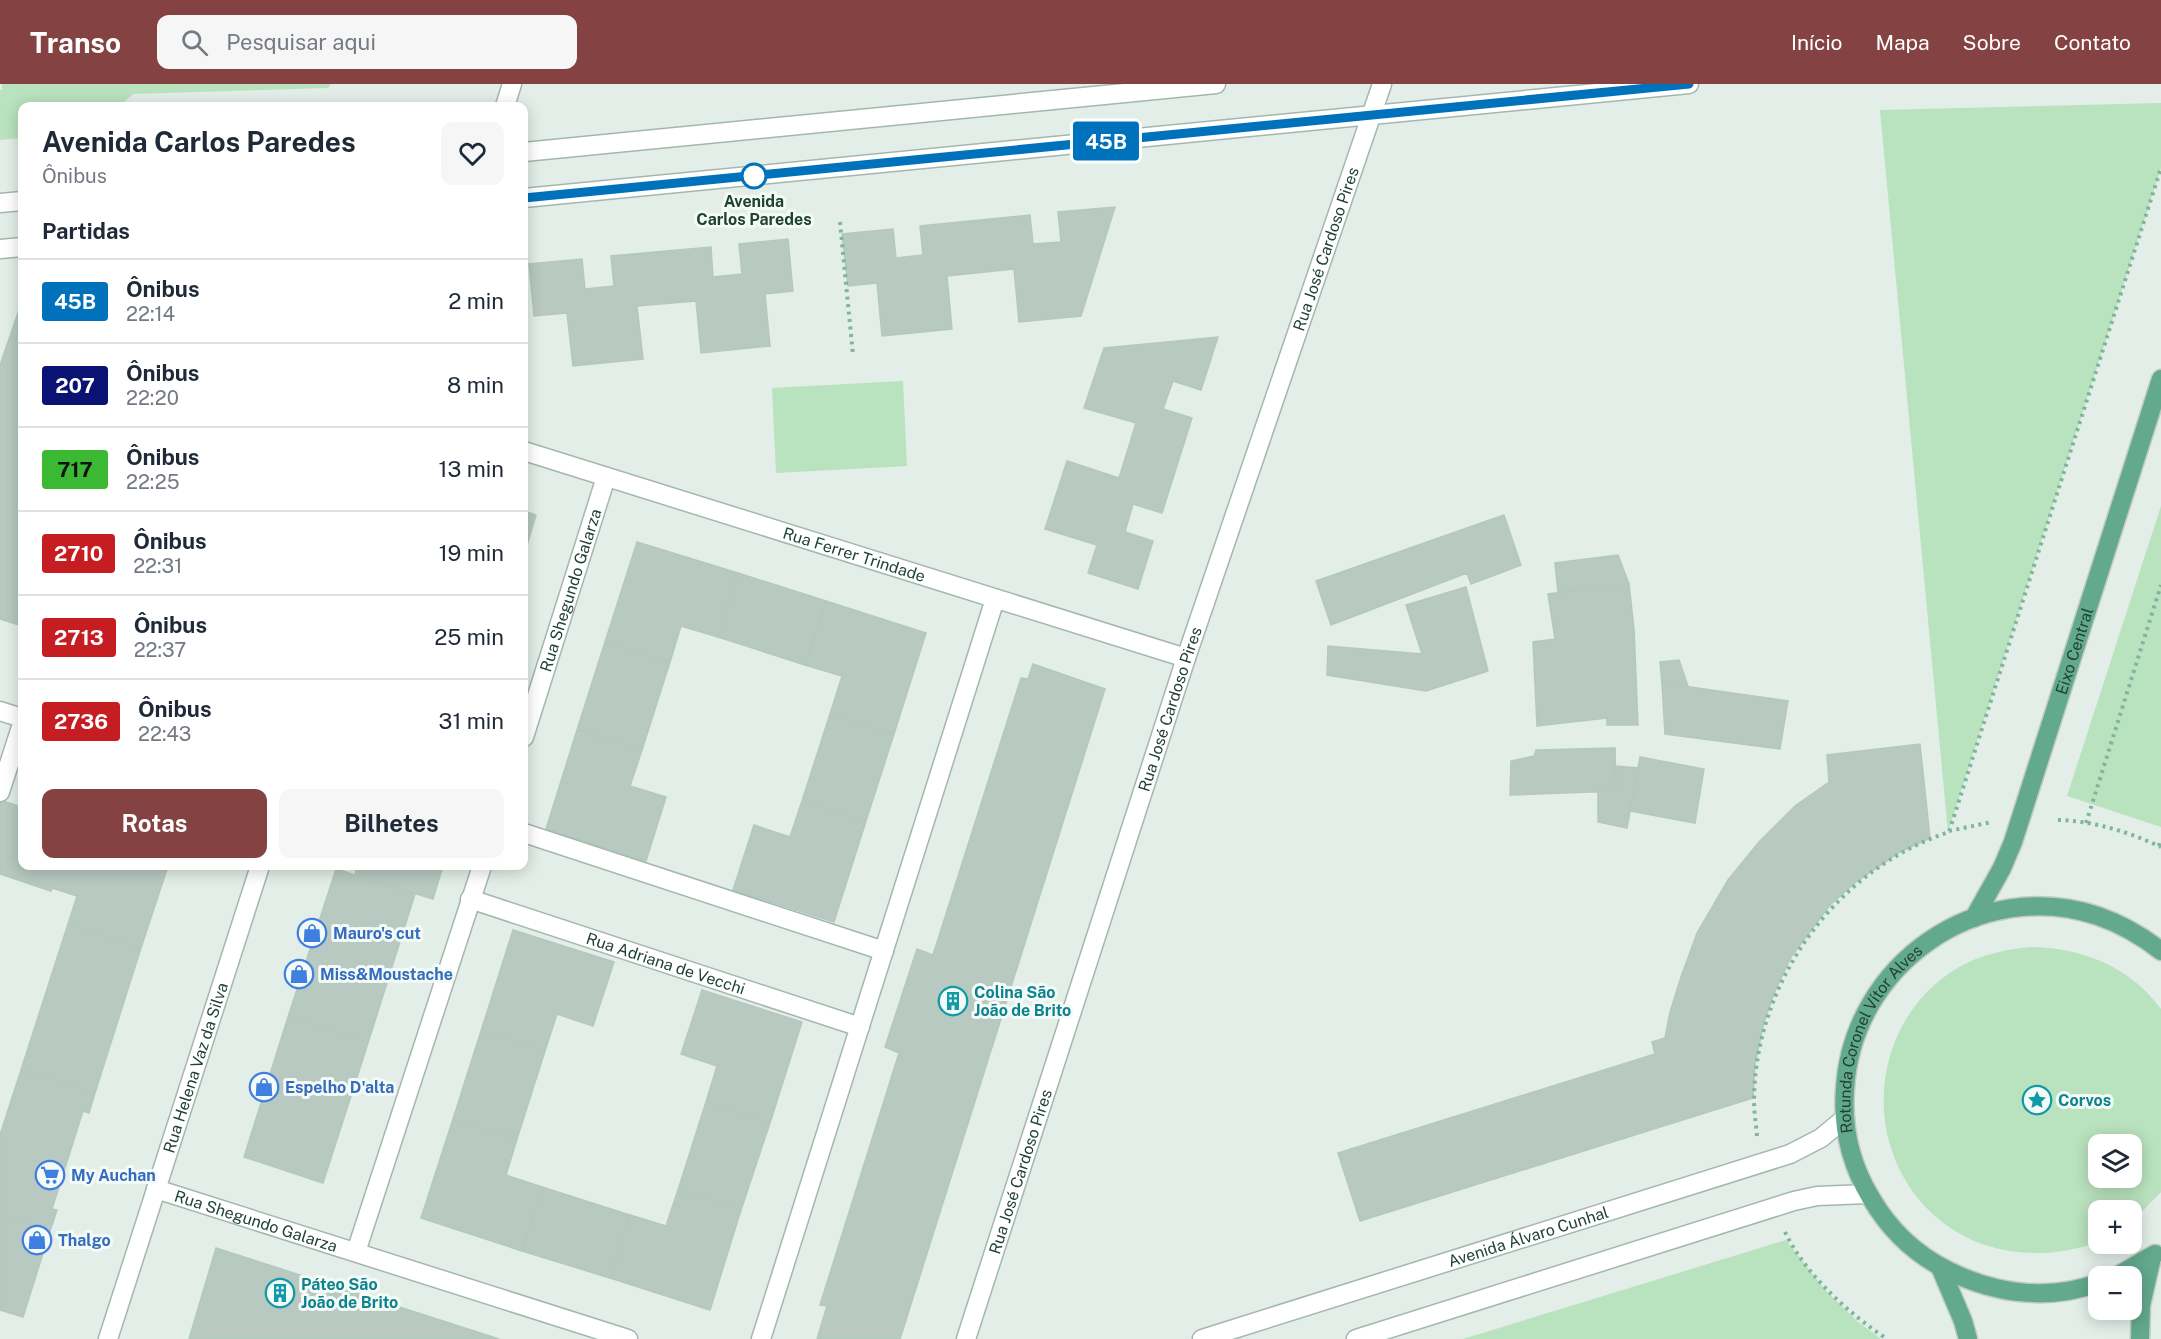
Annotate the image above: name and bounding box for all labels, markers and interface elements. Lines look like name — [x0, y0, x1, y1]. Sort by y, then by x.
search box — [157, 15, 577, 69]
text: Transo — [30, 26, 121, 59]
icon: search — [178, 26, 211, 59]
text: Pesquisar aqui — [226, 29, 376, 55]
text: Início — [1791, 30, 1842, 55]
text: Mapa — [1875, 30, 1930, 55]
text: Sobre — [1963, 30, 2021, 55]
text: Contato — [2054, 30, 2131, 55]
button: heart — [441, 122, 504, 185]
line badge: 45B — [1072, 122, 1140, 160]
text: Avenida Carlos Paredes — [42, 125, 356, 158]
text: 45B — [1085, 129, 1127, 154]
marker: Avenida Carlos Paredes — [741, 163, 767, 189]
text: Ônibus — [42, 164, 107, 188]
street label: Rua José Cardoso Pires — [1289, 165, 1363, 333]
place label: Avenida Carlos Paredes — [696, 192, 812, 229]
text: Partidas — [42, 218, 130, 244]
text: Ônibus — [126, 276, 200, 302]
text: 2 min — [448, 288, 504, 314]
text: 45B — [54, 289, 96, 314]
text: 22:14 — [126, 302, 175, 326]
text: Ônibus — [126, 360, 199, 386]
text: 8 min — [447, 372, 504, 398]
text: 207 — [55, 373, 95, 398]
text: 22:20 — [126, 386, 179, 410]
text: Ônibus — [126, 444, 199, 470]
text: 13 min — [439, 456, 504, 482]
text: 717 — [57, 457, 93, 482]
text: 22:25 — [126, 470, 179, 494]
street label: Rua Shegundo Galarza — [536, 506, 605, 674]
street label: Rua Ferrer Trindade — [780, 524, 928, 586]
text: Ônibus — [133, 528, 207, 554]
text: 19 min — [439, 540, 504, 566]
text: 2710 — [54, 541, 103, 566]
text: 22:31 — [133, 554, 182, 578]
street label: Eixo Central — [2052, 605, 2097, 697]
text: Ônibus — [134, 612, 207, 638]
text: 25 min — [434, 624, 504, 650]
text: 2713 — [54, 625, 104, 650]
street label: Rua José Cardoso Pires — [1135, 625, 1206, 794]
text: 22:37 — [134, 638, 186, 662]
text: Ônibus — [138, 696, 211, 722]
text: 31 min — [439, 708, 504, 734]
text: 2736 — [54, 709, 108, 734]
text: 22:43 — [138, 722, 191, 746]
button: Rotas — [42, 789, 267, 858]
button: Bilhetes — [279, 789, 504, 858]
shop icon: Mauro's cut — [296, 917, 328, 949]
place label: Mauro's cut — [333, 924, 421, 943]
street label: Rua Adriana de Vecchi — [584, 929, 747, 999]
street label: Rotunda Coronel Vítor Alves — [1835, 941, 1926, 1135]
shop icon: Miss&Moustache — [283, 958, 315, 990]
place label: Miss&Moustache — [320, 965, 453, 984]
street label: Rua Helena Vaz da Silva — [159, 980, 232, 1155]
place label: Colina São João de Brito — [974, 983, 1071, 1020]
building icon: Colina São João de Brito — [937, 985, 969, 1017]
shop icon: Espelho D'alta — [248, 1071, 280, 1103]
place label: Espelho D'alta — [285, 1078, 394, 1097]
place icon: Corvos — [2021, 1084, 2053, 1116]
street label: Rua José Cardoso Pires — [985, 1087, 1056, 1256]
place label: Corvos — [2058, 1091, 2111, 1110]
map controls — [2088, 1134, 2142, 1320]
button: layers — [2088, 1134, 2142, 1188]
supermarket icon: My Auchan — [34, 1159, 66, 1191]
place label: My Auchan — [71, 1166, 156, 1185]
street label: Rua Shegundo Galarza — [172, 1187, 340, 1256]
button: + — [2088, 1200, 2142, 1254]
street label: Avenida Álvaro Cunhal — [1446, 1203, 1611, 1271]
shop icon: Thalgo — [21, 1224, 53, 1256]
place label: Thalgo — [58, 1231, 111, 1250]
button: − — [2088, 1266, 2142, 1320]
place label: Páteo São João de Brito — [301, 1275, 398, 1312]
building icon: Páteo São João de Brito — [264, 1277, 296, 1309]

